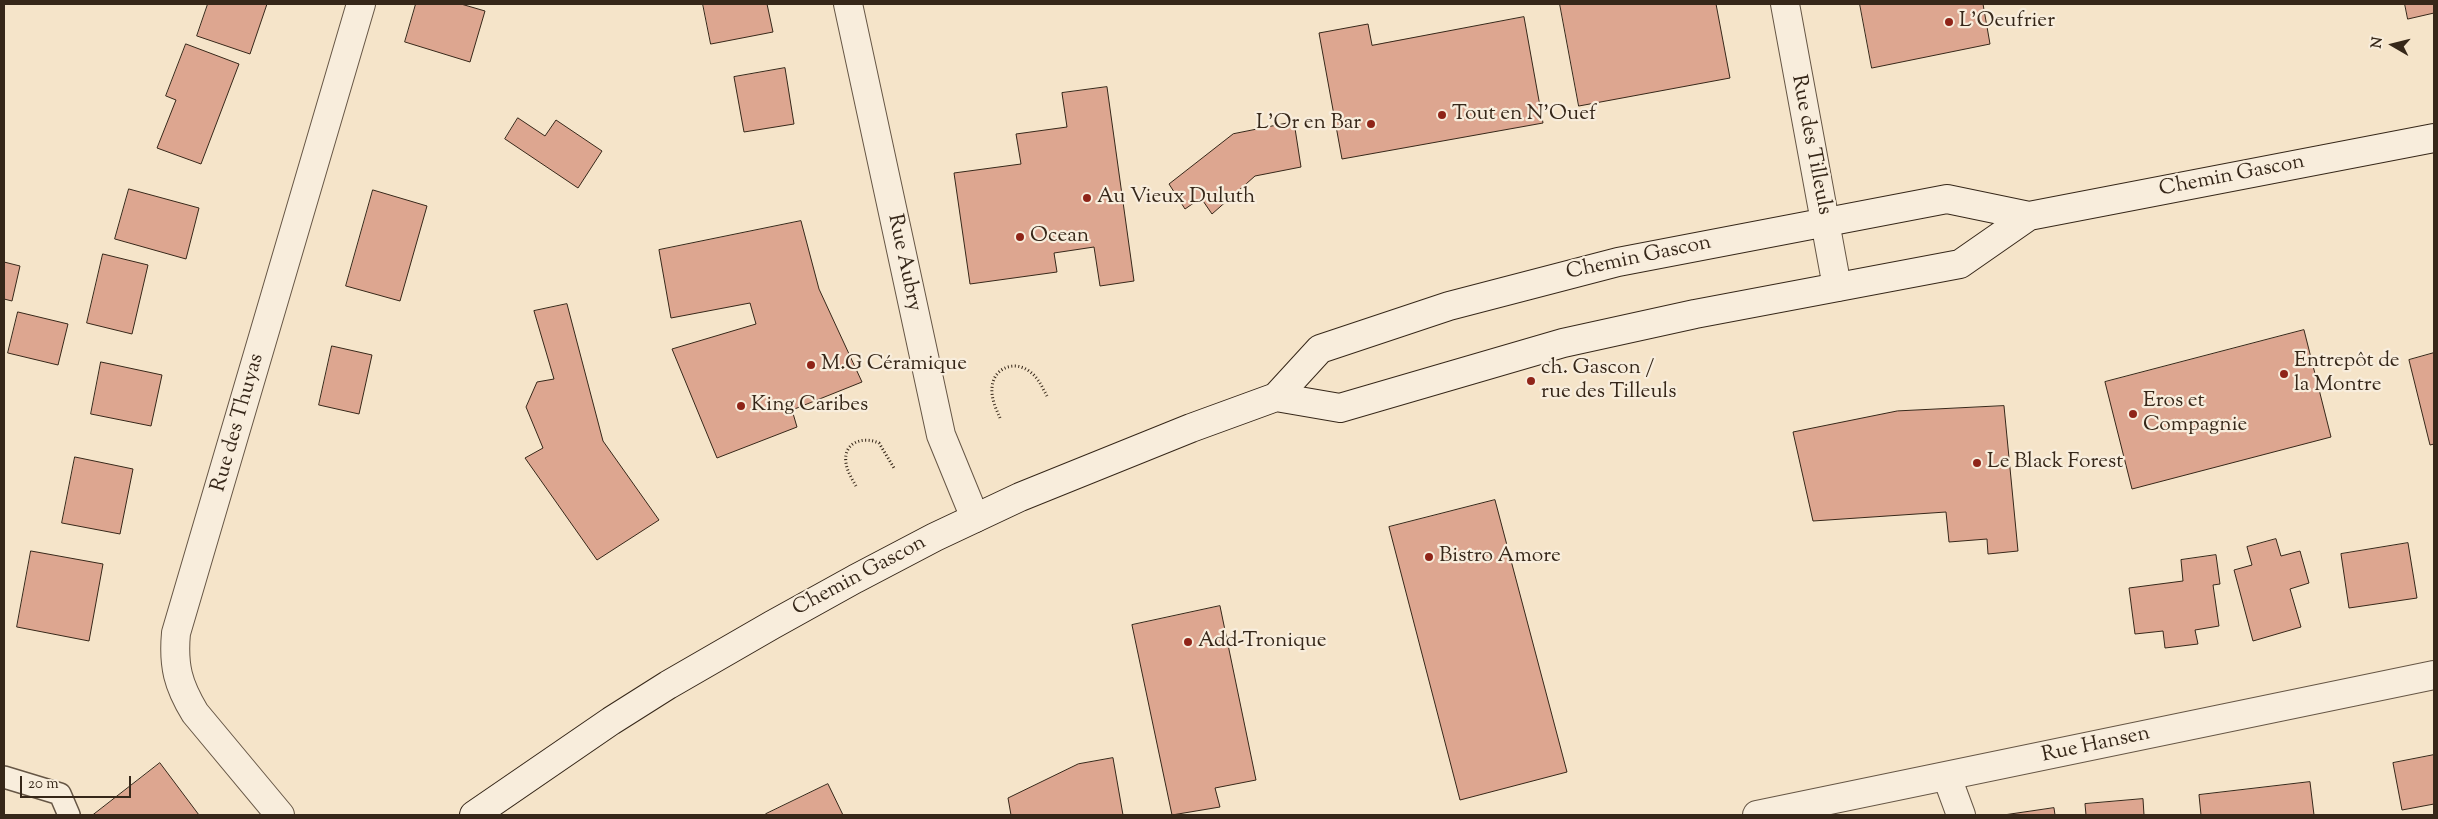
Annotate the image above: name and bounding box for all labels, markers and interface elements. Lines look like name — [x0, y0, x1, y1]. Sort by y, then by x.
place label: L'Oeufrier — [1959, 9, 2055, 35]
marker: L'Oeufrier — [1943, 16, 1955, 28]
north arrow — [2368, 20, 2418, 70]
text: N — [2367, 36, 2389, 50]
street label: Rue des Tilleuls — [1784, 73, 1836, 217]
place label: Tout en N'Ouef — [1452, 102, 1596, 128]
marker: Tout en N'Ouef — [1436, 109, 1448, 121]
place label: L'Or en Bar — [1256, 111, 1361, 137]
marker: L'Or en Bar — [1365, 118, 1377, 130]
street label: Chemin Gascon — [2157, 151, 2307, 203]
place label: Au Vieux Duluth — [1097, 185, 1255, 211]
marker: Au Vieux Duluth — [1081, 192, 1093, 204]
street label: Rue Aubry — [880, 212, 926, 314]
place label: Ocean — [1030, 224, 1089, 250]
marker: Ocean — [1014, 231, 1026, 243]
street label: Chemin Gascon — [1564, 231, 1714, 287]
place label: Entrepôt de la Montre — [2294, 349, 2400, 399]
street label: Rue des Thuyas — [207, 351, 271, 495]
place label: M.G Céramique — [821, 352, 967, 378]
place label: ch. Gascon / rue des Tilleuls — [1541, 356, 1677, 406]
marker: M.G Céramique — [805, 359, 817, 371]
marker: Entrepôt de la Montre — [2278, 368, 2290, 380]
marker: ch. Gascon / rue des Tilleuls — [1525, 375, 1537, 387]
place label: Eros et Compagnie — [2143, 389, 2247, 439]
place label: King Caribes — [751, 393, 868, 419]
marker: King Caribes — [735, 400, 747, 412]
marker: Eros et Compagnie — [2127, 408, 2139, 420]
place label: Le Black Forest — [1987, 450, 2123, 476]
marker: Le Black Forest — [1971, 457, 1983, 469]
street label: Chemin Gascon — [789, 531, 931, 623]
place label: Bistro Amore — [1439, 544, 1561, 570]
marker: Bistro Amore — [1423, 551, 1435, 563]
place label: Add-Tronique — [1198, 629, 1327, 655]
marker: Add-Tronique — [1182, 636, 1194, 648]
street label: Rue Hansen — [2040, 722, 2152, 770]
scale bar — [22, 766, 134, 798]
text: 20 m — [28, 774, 59, 795]

